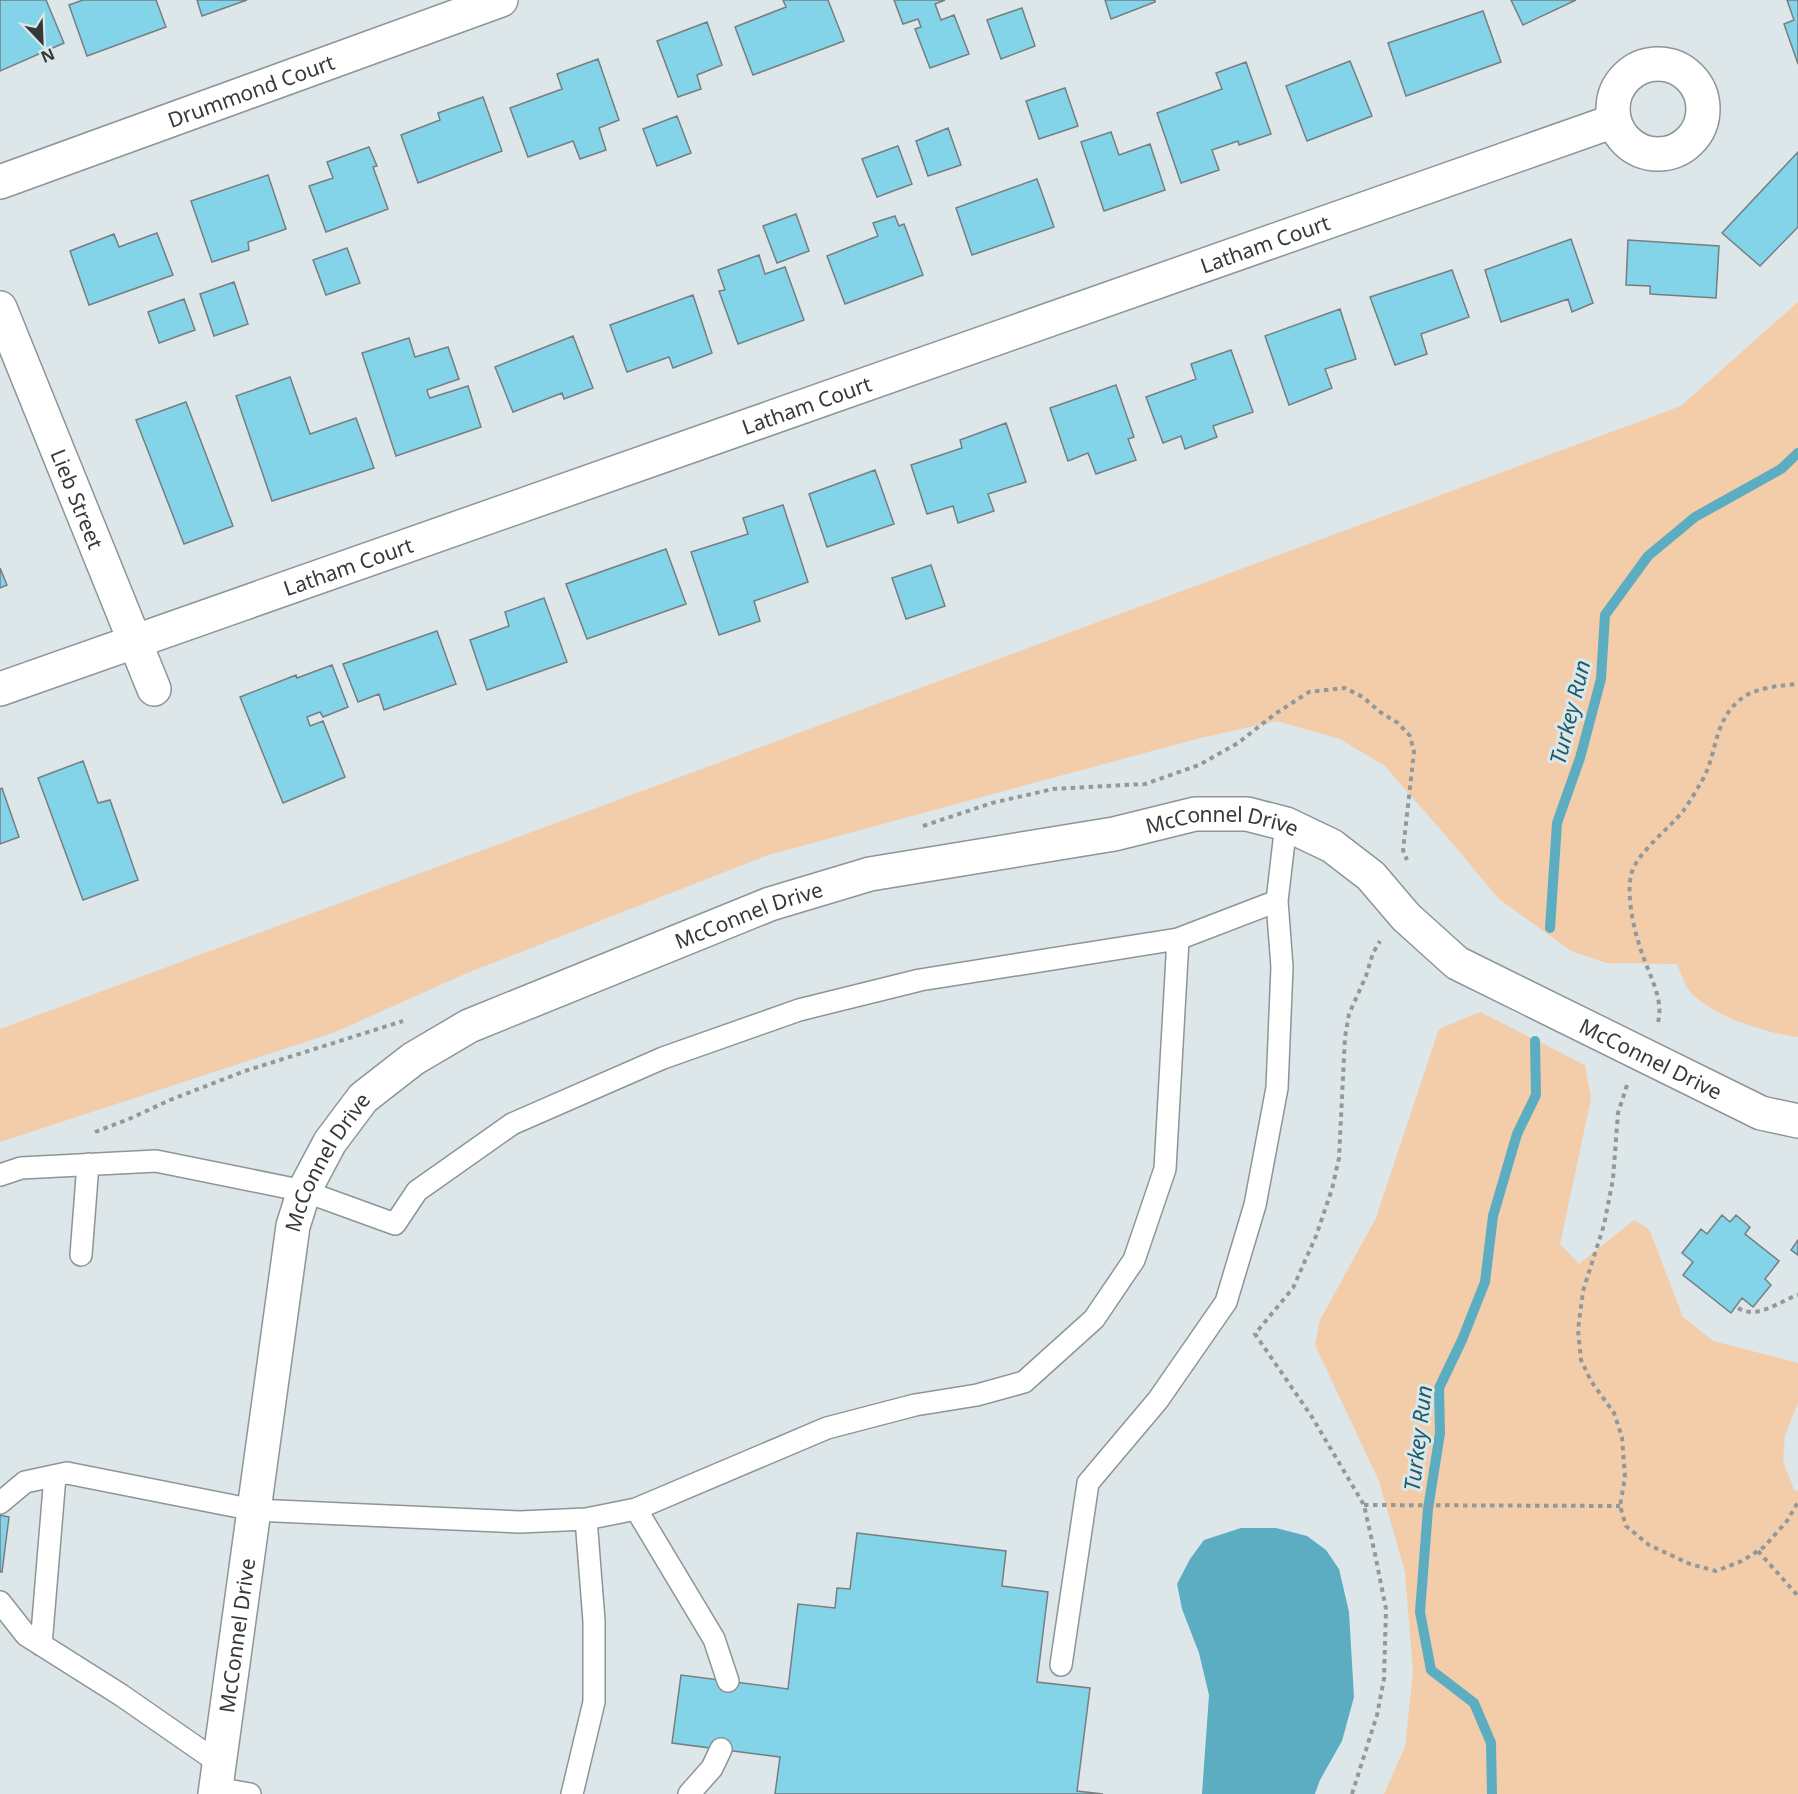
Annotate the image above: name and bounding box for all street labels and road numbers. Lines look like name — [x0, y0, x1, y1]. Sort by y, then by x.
street label: Drummond Court — [164, 48, 339, 134]
street label: Latham Court — [1196, 208, 1334, 280]
street label: Latham Court — [738, 369, 875, 441]
street label: Lieb Street — [44, 445, 110, 553]
street label: Latham Court — [280, 531, 417, 602]
street label: McConnel Drive — [1142, 799, 1304, 842]
street label: McConnel Drive — [671, 875, 826, 955]
street label: McConnel Drive — [1575, 1012, 1727, 1106]
street label: McConnel Drive — [278, 1087, 376, 1235]
street label: McConnel Drive — [212, 1556, 261, 1715]

